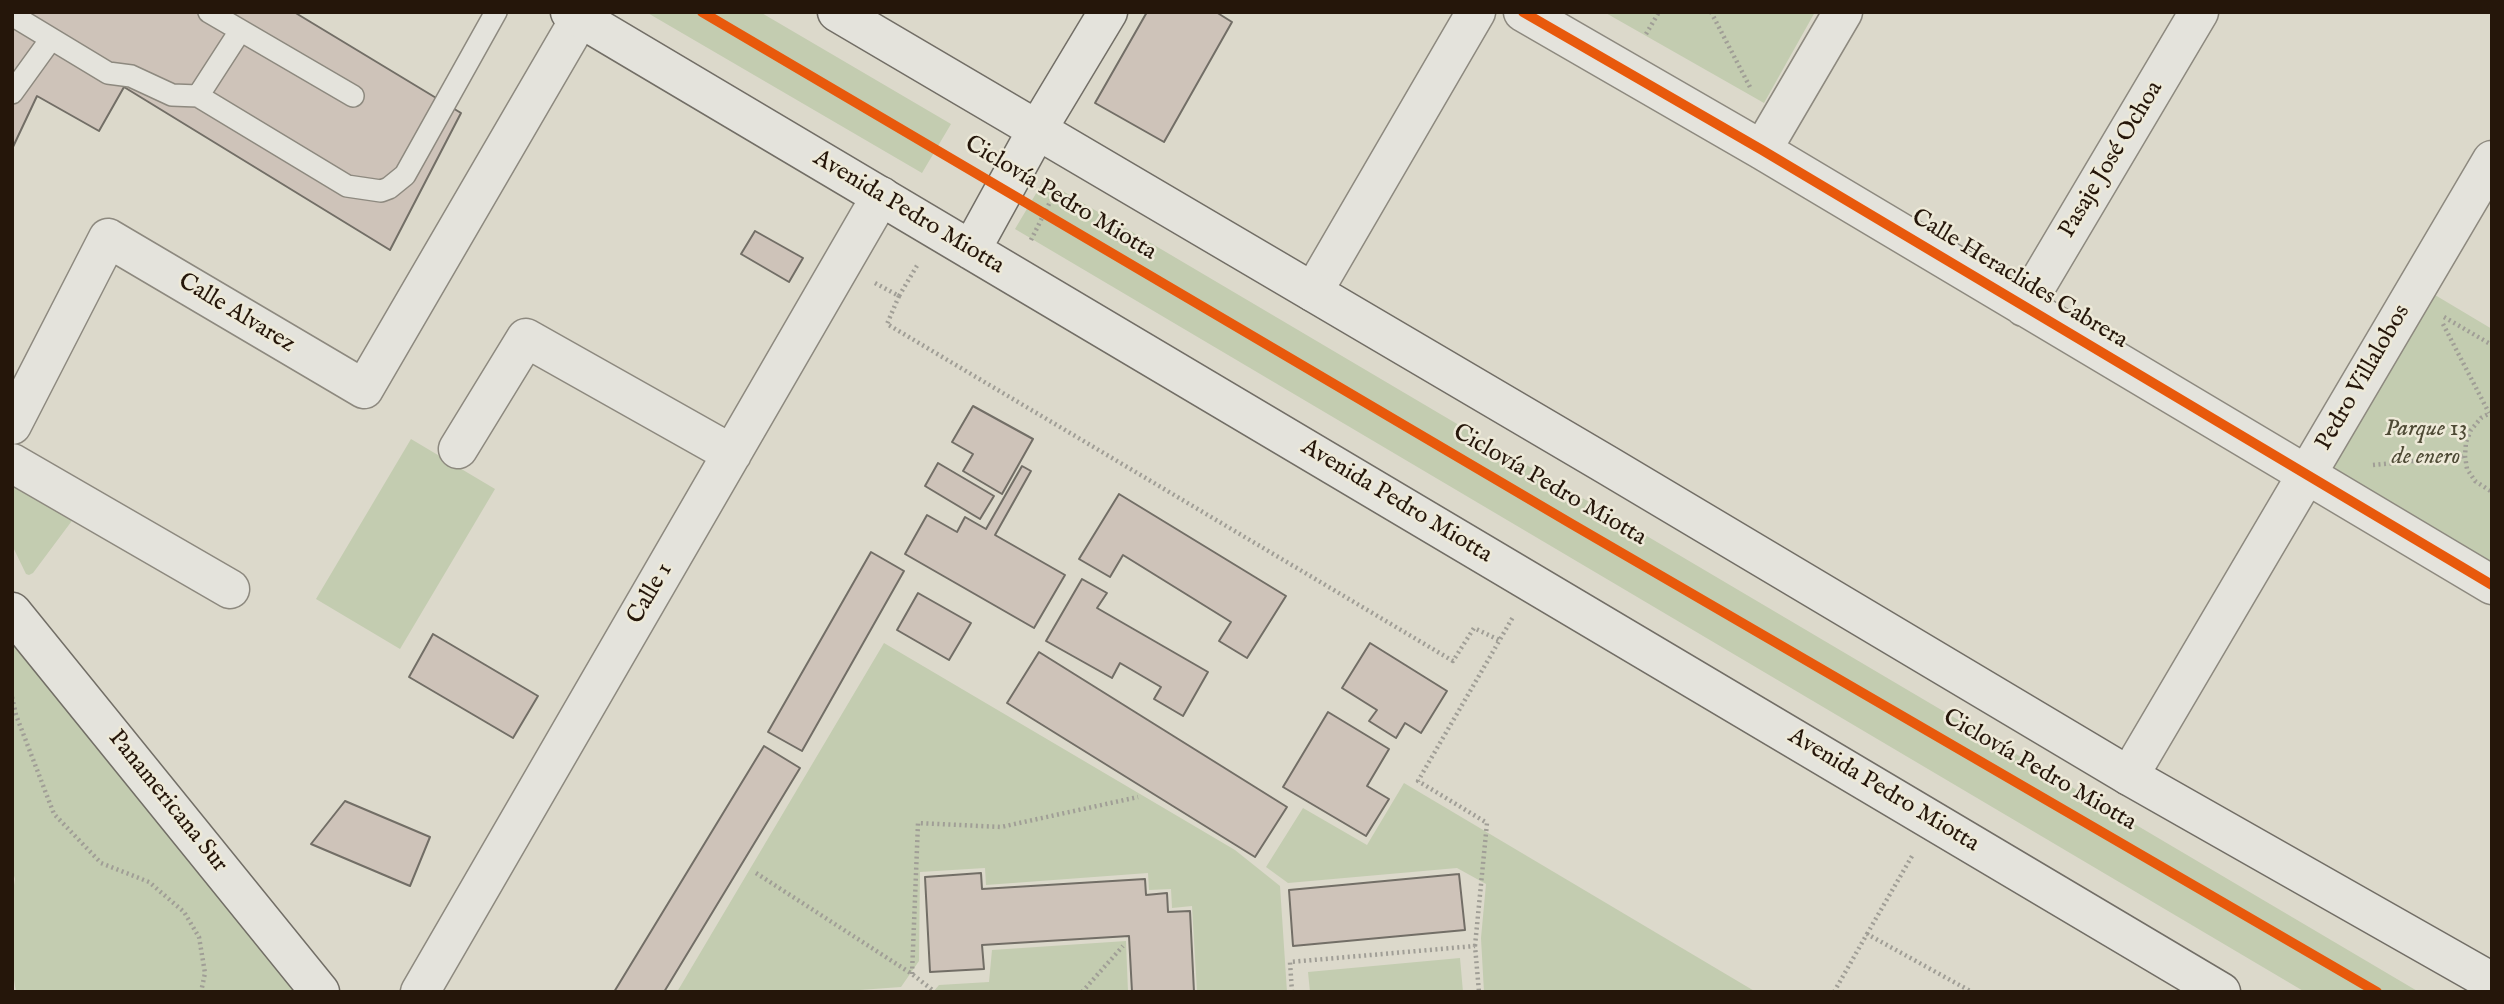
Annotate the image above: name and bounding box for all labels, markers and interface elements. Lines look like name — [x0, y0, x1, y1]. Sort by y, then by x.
street label: Pasaje José Ochoa — [2054, 76, 2170, 244]
street label: Ciclovía Pedro Miotta — [959, 130, 1161, 268]
street label: Avenida Pedro Miotta — [807, 145, 1009, 281]
street label: Calle Heraclides Cabrera — [1906, 204, 2132, 356]
street label: Calle Alvarez — [172, 268, 300, 360]
street label: Pedro Villalobos — [2311, 300, 2417, 456]
park label: Parque 13 de enero — [2384, 416, 2468, 472]
street label: Ciclovía Pedro Miotta — [1447, 419, 1651, 553]
street label: Avenida Pedro Miotta — [1295, 434, 1497, 570]
street label: Calle 1 — [622, 558, 680, 630]
street label: Ciclovía Pedro Miotta — [1937, 704, 2141, 838]
street label: Avenida Pedro Miotta — [1782, 723, 1984, 859]
street label: Panamericana Sur — [101, 725, 233, 879]

